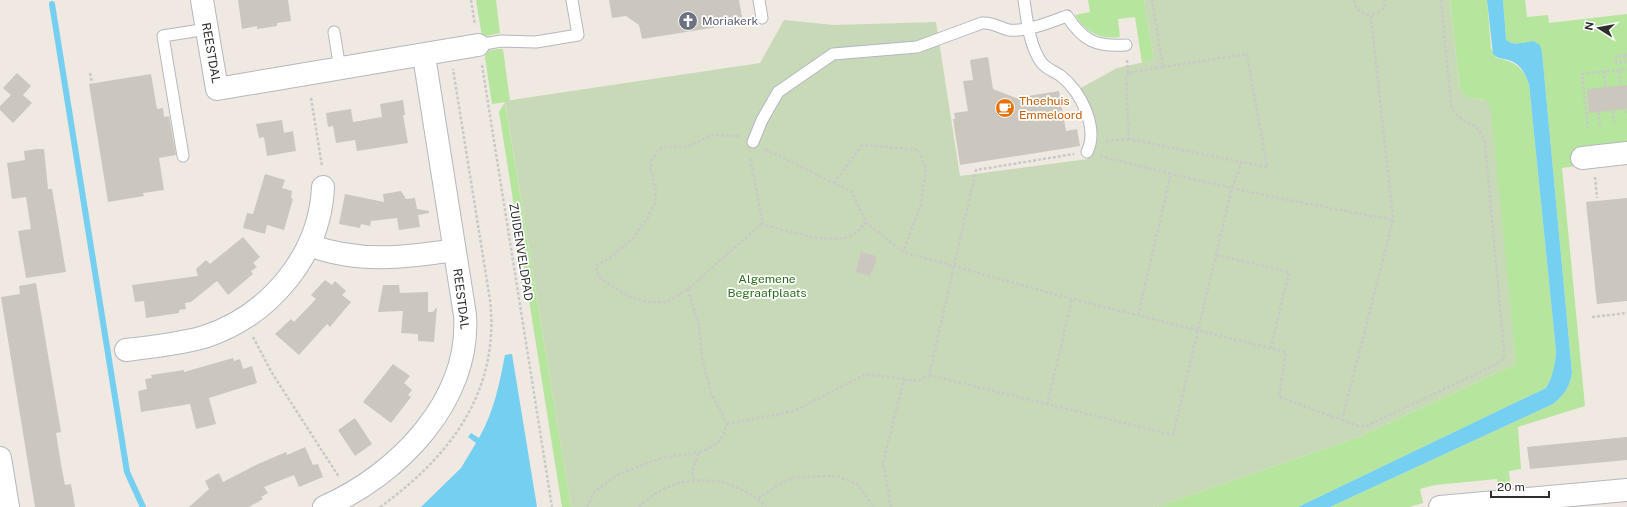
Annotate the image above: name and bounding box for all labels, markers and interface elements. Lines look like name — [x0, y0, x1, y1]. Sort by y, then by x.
north arrow — [1579, 8, 1619, 48]
church icon: Moriakerk — [677, 10, 699, 32]
place label: Moriakerk — [702, 14, 759, 28]
street label: REESTDAL — [199, 21, 223, 85]
text: N — [1582, 21, 1596, 31]
place label: Theehuis Emmeloord — [1019, 94, 1083, 122]
cafe icon: Theehuis Emmeloord — [994, 97, 1016, 119]
street label: ZUIDENVELDPAD — [506, 202, 536, 302]
street label: REESTDAL — [450, 268, 472, 330]
park label: Algemene Begraafplaats — [727, 272, 807, 300]
scale bar — [1491, 473, 1549, 499]
text: 20 m — [1497, 480, 1525, 494]

